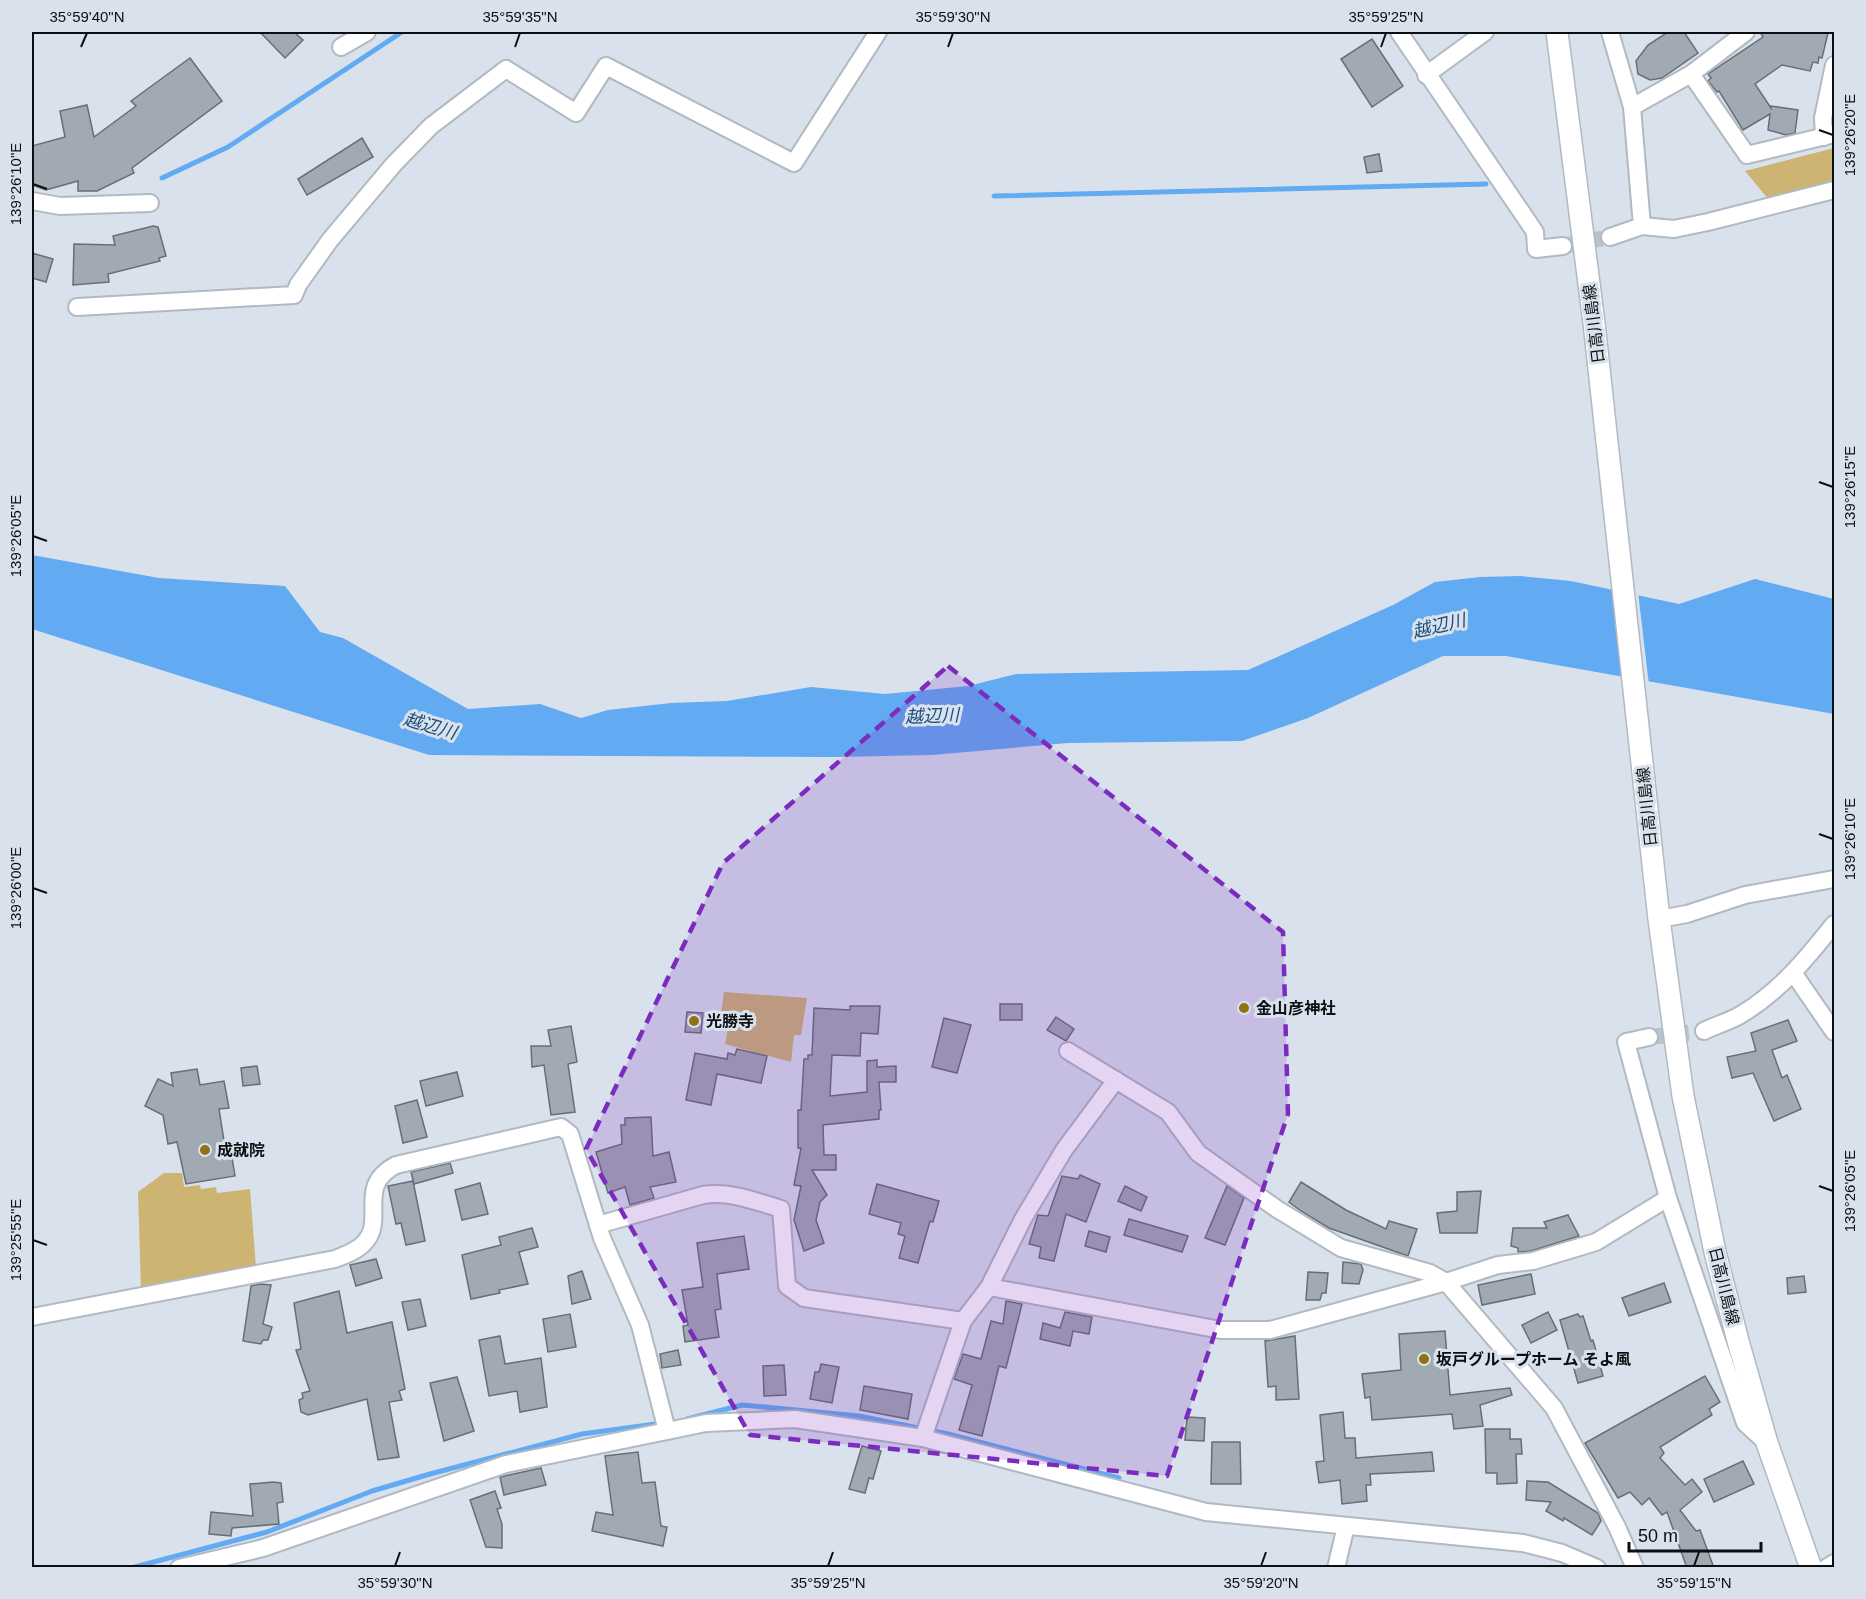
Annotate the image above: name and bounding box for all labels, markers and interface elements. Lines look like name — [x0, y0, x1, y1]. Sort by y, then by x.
text: 35°59'40"N — [49, 8, 125, 25]
text: 35°59'35"N — [482, 8, 558, 25]
text: 35°59'30"N — [915, 8, 991, 25]
text: 35°59'25"N — [1348, 8, 1424, 25]
text: 139°26'20"E — [1841, 94, 1858, 176]
text: 139°26'10"E — [7, 143, 24, 225]
street label: 日高川島線 — [1581, 283, 1607, 365]
text: 139°26'15"E — [1841, 446, 1858, 528]
text: 139°26'05"E — [7, 495, 24, 577]
water label: 越辺川 — [1410, 610, 1470, 642]
water label: 越辺川 — [905, 705, 961, 727]
water label: 越辺川 — [401, 709, 461, 744]
street label: 日高川島線 — [1634, 766, 1660, 848]
text: 139°26'10"E — [1841, 798, 1858, 880]
text: 139°26'00"E — [7, 847, 24, 929]
place label: 金山彦神社 — [1256, 999, 1336, 1017]
marker: 金山彦神社 — [1237, 1001, 1251, 1015]
place label: 光勝寺 — [706, 1013, 754, 1030]
marker: 光勝寺 — [687, 1014, 701, 1028]
place label: 成就院 — [217, 1141, 265, 1159]
marker: 成就院 — [198, 1143, 212, 1157]
text: 139°26'05"E — [1841, 1150, 1858, 1232]
text: 139°25'55"E — [7, 1199, 24, 1281]
street label: 日高川島線 — [1706, 1245, 1742, 1327]
place label: 坂戸グループホーム そよ風 — [1436, 1350, 1631, 1368]
marker: 坂戸グループホーム そよ風 — [1417, 1352, 1431, 1366]
scale bar — [1629, 1515, 1761, 1553]
text: 50 m — [1638, 1526, 1678, 1546]
text: 35°59'30"N — [357, 1574, 433, 1591]
text: 35°59'25"N — [790, 1574, 866, 1591]
text: 35°59'20"N — [1223, 1574, 1299, 1591]
text: 35°59'15"N — [1656, 1574, 1732, 1591]

